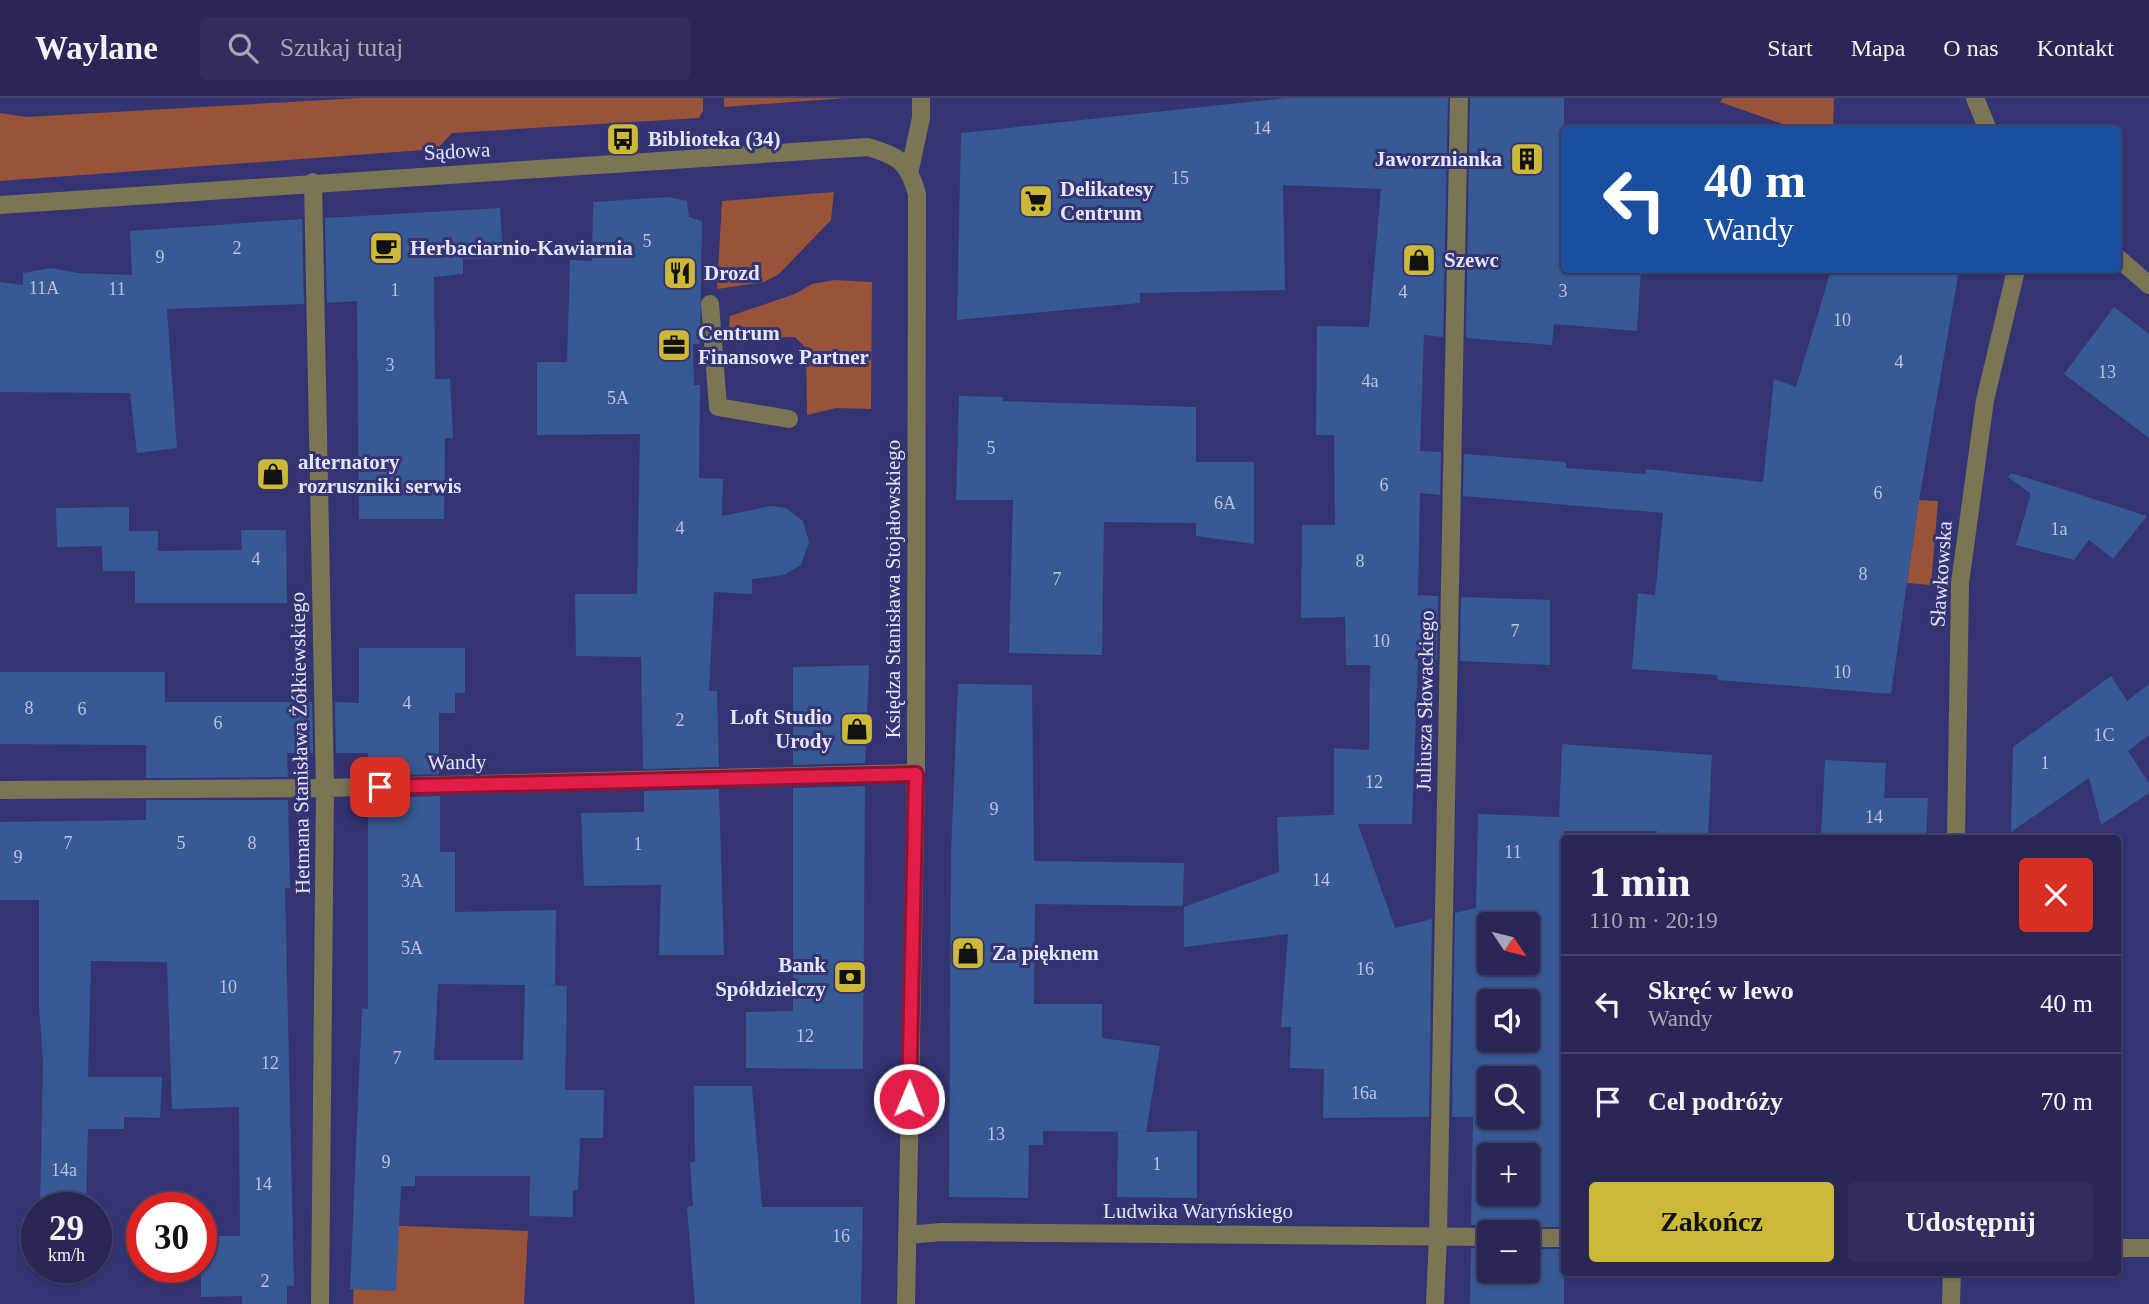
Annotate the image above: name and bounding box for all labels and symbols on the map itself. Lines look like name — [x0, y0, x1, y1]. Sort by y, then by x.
house number: 14 — [1253, 118, 1271, 138]
bus stop icon: Biblioteka (34) — [604, 120, 642, 158]
place label: Biblioteka (34) — [648, 127, 780, 151]
street label: Sądowa — [423, 137, 491, 165]
building icon: Jaworznianka — [1508, 140, 1546, 178]
place label: Jaworznianka — [1375, 147, 1502, 171]
house number: 15 — [1171, 168, 1189, 188]
place label: Delikatesy Centrum — [1060, 177, 1154, 225]
supermarket icon: Delikatesy Centrum — [1017, 182, 1055, 220]
cafe icon: Herbaciarnio-Kawiarnia — [367, 229, 405, 267]
house number: 5 — [643, 231, 652, 251]
place label: Herbaciarnio-Kawiarnia — [410, 236, 633, 260]
house number: 2 — [233, 238, 242, 258]
shop icon: Szewc — [1400, 241, 1438, 279]
house number: 9 — [156, 247, 165, 267]
place label: Szewc — [1444, 248, 1499, 272]
restaurant icon: Drozd — [661, 254, 699, 292]
place label: Drozd — [704, 261, 760, 285]
house number: 11A — [29, 278, 59, 298]
house number: 11 — [108, 279, 126, 299]
house number: 1 — [391, 280, 400, 300]
house number: 3 — [1559, 281, 1568, 301]
house number: 4 — [1399, 282, 1408, 302]
house number: 10 — [1833, 310, 1851, 330]
place label: Centrum Finansowe Partner — [698, 321, 869, 369]
office icon: Centrum Finansowe Partner — [655, 326, 693, 364]
house number: 4 — [1895, 352, 1904, 372]
house number: 3 — [386, 355, 395, 375]
house number: 13 — [2098, 362, 2116, 382]
house number: 4a — [1362, 371, 1379, 391]
house number: 5A — [607, 388, 629, 408]
house number: 5 — [987, 438, 996, 458]
street label: Księdza Stanisława Stojałowskiego — [881, 440, 905, 738]
place label: alternatory rozruszniki serwis — [298, 450, 462, 498]
shop icon: alternatory rozruszniki serwis — [254, 455, 292, 493]
house number: 6 — [1380, 475, 1389, 495]
house number: 6 — [1874, 483, 1883, 503]
house number: 6A — [1214, 493, 1236, 513]
house number: 4 — [676, 518, 685, 538]
house number: 1a — [2051, 519, 2068, 539]
street label: Sławkowska — [1925, 520, 1957, 628]
house number: 4 — [252, 549, 261, 569]
house number: 8 — [1356, 551, 1365, 571]
house number: 8 — [1859, 564, 1868, 584]
house number: 7 — [1053, 569, 1062, 589]
street label: Hetmana Stanisława Żółkiewskiego — [285, 592, 315, 894]
street label: Juliusza Słowackiego — [1411, 610, 1439, 792]
house number: 7 — [1511, 621, 1520, 641]
house number: 10 — [1372, 631, 1390, 651]
house number: 10 — [1833, 662, 1851, 682]
house number: 4 — [403, 693, 412, 713]
house number: 8 — [25, 698, 34, 718]
house number: 6 — [78, 699, 87, 719]
place label: Loft Studio Urody — [730, 705, 832, 753]
house number: 2 — [676, 710, 685, 730]
shop icon: Loft Studio Urody — [838, 710, 876, 748]
house number: 6 — [214, 713, 223, 733]
house number: 1C — [2093, 725, 2115, 745]
street label: Wandy — [427, 749, 487, 775]
house number: 1 — [2041, 753, 2050, 773]
pin — [350, 757, 410, 817]
house number: 12 — [1365, 772, 1383, 792]
house number: 9 — [990, 799, 999, 819]
house number: 14 — [1865, 807, 1883, 827]
house number: 7 — [64, 833, 73, 853]
house number: 5 — [177, 833, 186, 853]
house number: 8 — [248, 833, 257, 853]
house number: 1 — [634, 834, 643, 854]
house number: 11 — [1504, 842, 1522, 862]
house number: 9 — [14, 847, 23, 867]
house number: 14 — [1312, 870, 1330, 890]
house number: 3A — [401, 871, 423, 891]
north arrow — [1477, 912, 1540, 975]
shop icon: Za pięknem — [949, 934, 987, 972]
house number: 5A — [401, 938, 423, 958]
place label: Za pięknem — [992, 941, 1099, 965]
place label: Bank Spółdzielczy — [715, 953, 826, 1001]
bank icon: Bank Spółdzielczy — [831, 958, 869, 996]
house number: 16 — [1356, 959, 1374, 979]
house number: 10 — [219, 977, 237, 997]
house number: 12 — [796, 1026, 814, 1046]
house number: 7 — [393, 1048, 402, 1068]
house number: 12 — [261, 1053, 279, 1073]
position arrow — [872, 1062, 946, 1136]
house number: 16a — [1351, 1083, 1377, 1103]
house number: 13 — [987, 1124, 1005, 1144]
house number: 9 — [382, 1152, 391, 1172]
house number: 1 — [1153, 1154, 1162, 1174]
house number: 14a — [51, 1160, 77, 1180]
house number: 14 — [254, 1174, 272, 1194]
speed limit sign: 30 — [126, 1192, 217, 1283]
street label: Ludwika Waryńskiego — [1103, 1199, 1293, 1223]
house number: 16 — [832, 1226, 850, 1246]
house number: 2 — [261, 1271, 270, 1291]

